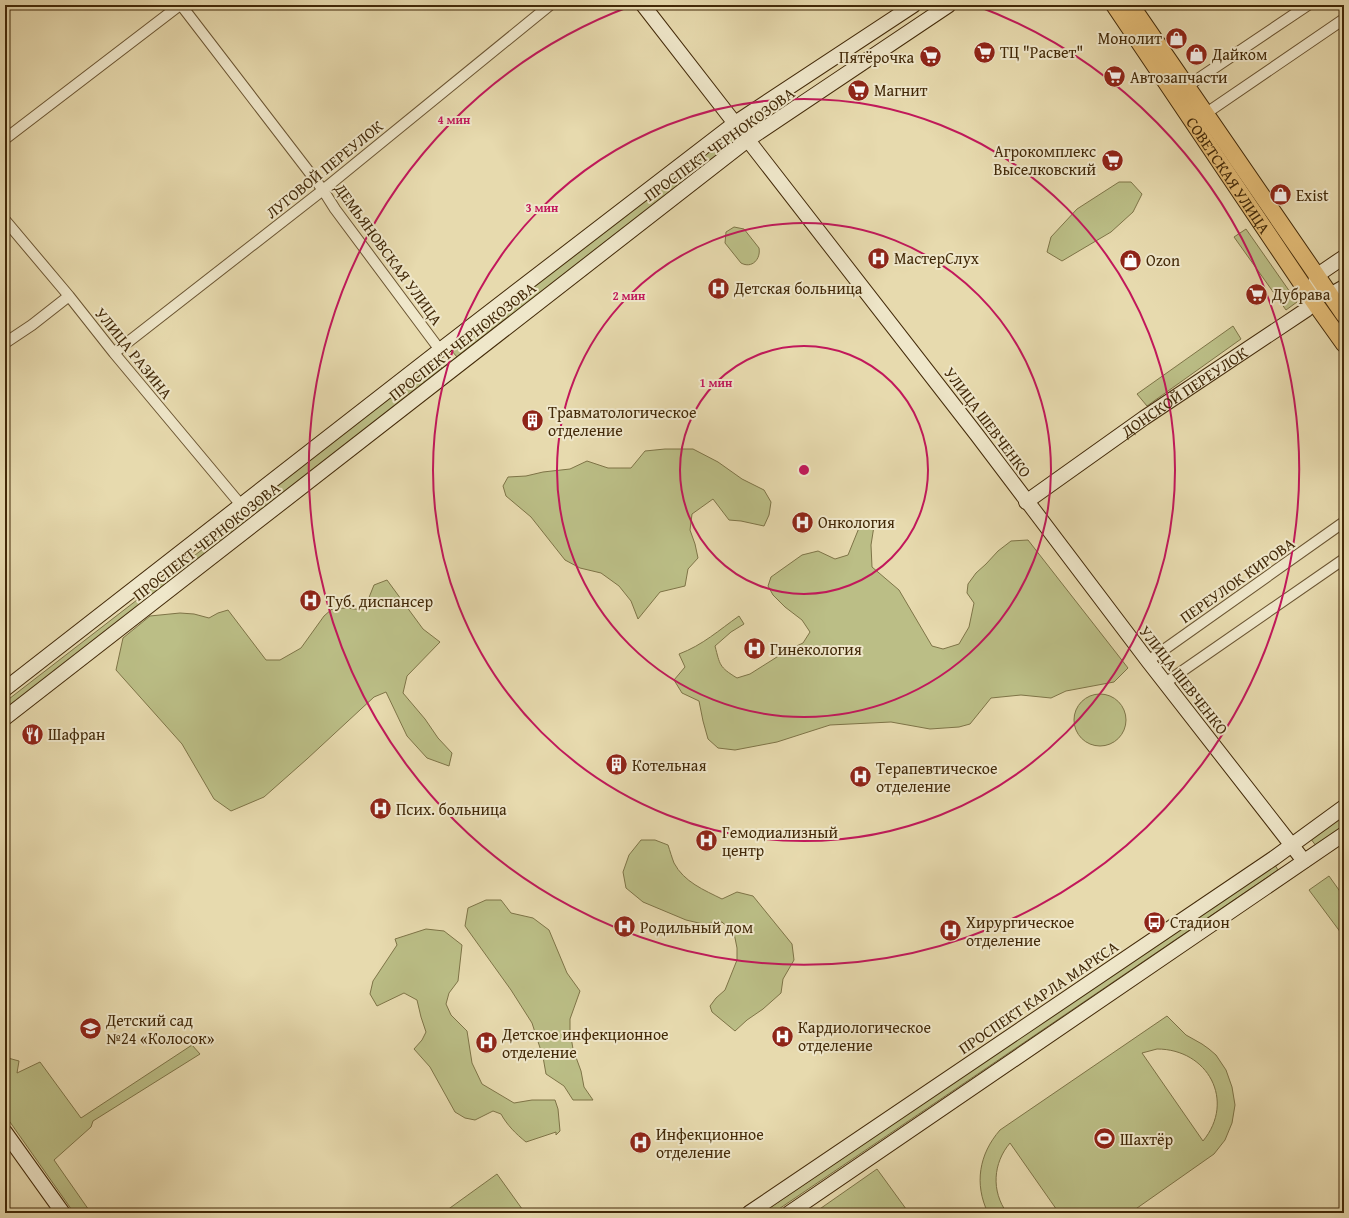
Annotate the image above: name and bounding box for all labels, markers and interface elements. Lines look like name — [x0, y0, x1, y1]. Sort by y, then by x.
shop icon: Монолит — [1164, 25, 1190, 51]
place label: Монолит — [1098, 26, 1162, 50]
supermarket icon: ТЦ "Расвет" — [971, 39, 997, 65]
place label: ТЦ "Расвет" — [1000, 40, 1083, 64]
shop icon: Дайком — [1183, 41, 1209, 67]
place label: Дайком — [1211, 42, 1267, 66]
supermarket icon: Пятёрочка — [917, 44, 943, 70]
place label: Пятёрочка — [839, 45, 914, 69]
supermarket icon: Автозапчасти — [1102, 64, 1128, 90]
place label: Автозапчасти — [1130, 65, 1228, 89]
supermarket icon: Магнит — [845, 77, 871, 103]
place label: Магнит — [874, 78, 928, 102]
street label: ПРОСПЕКТ ЧЕРНОКОЗОВА — [639, 81, 800, 207]
text: 4 мин — [438, 111, 471, 128]
street label: СОВЕТСКАЯ УЛИЦА — [1180, 112, 1277, 239]
street label: ЛУГОВОЙ ПЕРЕУЛОК — [260, 114, 388, 224]
place label: Агрокомплекс Выселковский — [993, 139, 1096, 181]
supermarket icon: Агрокомплекс Выселковский — [1099, 147, 1125, 173]
street label: ДЕМЬЯНОВСКАЯ УЛИЦА — [329, 177, 449, 330]
shop icon: Exist — [1267, 182, 1293, 208]
place label: Exist — [1296, 183, 1329, 207]
text: 3 мин — [526, 199, 559, 216]
hospital icon: МастерСлух — [866, 245, 892, 271]
place label: МастерСлух — [894, 246, 980, 270]
shop icon: Ozon — [1117, 247, 1143, 273]
place label: Ozon — [1146, 248, 1180, 272]
hospital icon: Детская больница — [705, 275, 731, 301]
street label: ПРОСПЕКТ ЧЕРНОКОЗОВА — [383, 276, 541, 406]
place label: Детская больница — [733, 276, 863, 300]
supermarket icon: Дубрава — [1243, 281, 1269, 307]
place label: Дубрава — [1271, 282, 1331, 306]
text: 2 мин — [613, 287, 646, 304]
street label: УЛИЦА РАЗИНА — [89, 302, 179, 404]
street label: ДОНСКОЙ ПЕРЕУЛОК — [1115, 340, 1252, 443]
street label: УЛИЦА ШЕВЧЕНКО — [938, 362, 1038, 482]
text: 1 мин — [700, 374, 733, 391]
place label: Травматологическое отделение — [548, 400, 696, 442]
building icon: Травматологическое отделение — [519, 408, 545, 434]
centre of rings — [797, 463, 811, 477]
street label: ПРОСПЕКТ ЧЕРНОКОЗОВА — [127, 476, 285, 606]
hospital icon: Онкология — [789, 509, 815, 535]
place label: Онкология — [818, 510, 895, 534]
street label: ПЕРЕУЛОК КИРОВА — [1175, 531, 1300, 629]
hospital icon: Туб. диспансер — [298, 588, 324, 614]
place label: Туб. диспансер — [326, 589, 434, 613]
street label: УЛИЦА ШЕВЧЕНКО — [1134, 620, 1235, 740]
hospital icon: Гинекология — [742, 636, 768, 662]
place label: Гинекология — [770, 637, 862, 661]
restaurant icon: Шафран — [19, 721, 45, 747]
place label: Шафран — [48, 722, 105, 746]
building icon: Котельная — [603, 752, 629, 778]
place label: Котельная — [632, 753, 707, 777]
place label: Терапевтическое отделение — [876, 756, 998, 798]
hospital icon: Терапевтическое отделение — [847, 764, 873, 790]
hospital icon: Псих. больница — [368, 796, 394, 822]
place label: Псих. больница — [396, 797, 507, 821]
place label: Гемодиализный центр — [722, 820, 838, 862]
hospital icon: Гемодиализный центр — [694, 828, 720, 854]
bus stop icon: Стадион — [1141, 909, 1167, 935]
place label: Хирургическое отделение — [966, 910, 1074, 952]
place label: Стадион — [1170, 910, 1230, 934]
hospital icon: Родильный дом — [612, 914, 638, 940]
place label: Родильный дом — [640, 915, 753, 939]
hospital icon: Хирургическое отделение — [937, 918, 963, 944]
street label: ПРОСПЕКТ КАРЛА МАРКСА — [953, 934, 1123, 1060]
place label: Детский сад №24 «Колосок» — [105, 1008, 215, 1050]
place label: Кардиологическое отделение — [798, 1015, 931, 1057]
school or university icon: Детский сад №24 «Колосок» — [77, 1016, 103, 1042]
place label: Детское инфекционное отделение — [501, 1022, 669, 1064]
hospital icon: Кардиологическое отделение — [770, 1023, 796, 1049]
hospital icon: Детское инфекционное отделение — [474, 1030, 500, 1056]
place label: Инфекционное отделение — [656, 1122, 764, 1164]
sports icon: Шахтёр — [1092, 1126, 1118, 1152]
place label: Шахтёр — [1120, 1127, 1173, 1151]
hospital icon: Инфекционное отделение — [627, 1130, 653, 1156]

